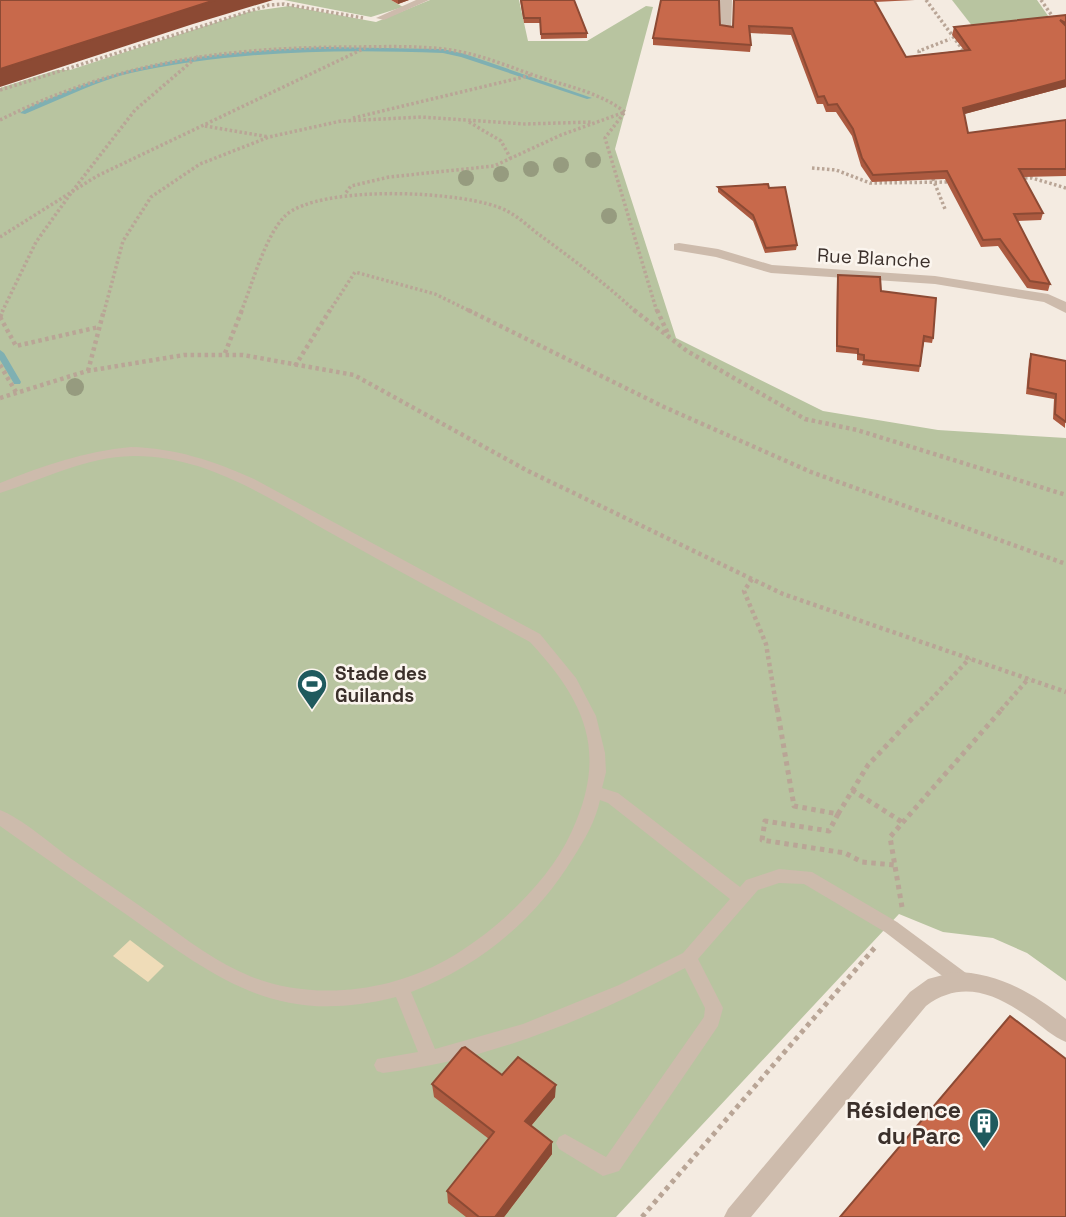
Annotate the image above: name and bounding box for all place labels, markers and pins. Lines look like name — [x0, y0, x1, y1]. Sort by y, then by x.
place label: Stade des Guilands — [335, 661, 427, 708]
sports icon: Stade des Guilands — [295, 667, 329, 711]
place label: Résidence du Parc — [846, 1095, 961, 1151]
building icon: Résidence du Parc — [967, 1106, 1001, 1150]

